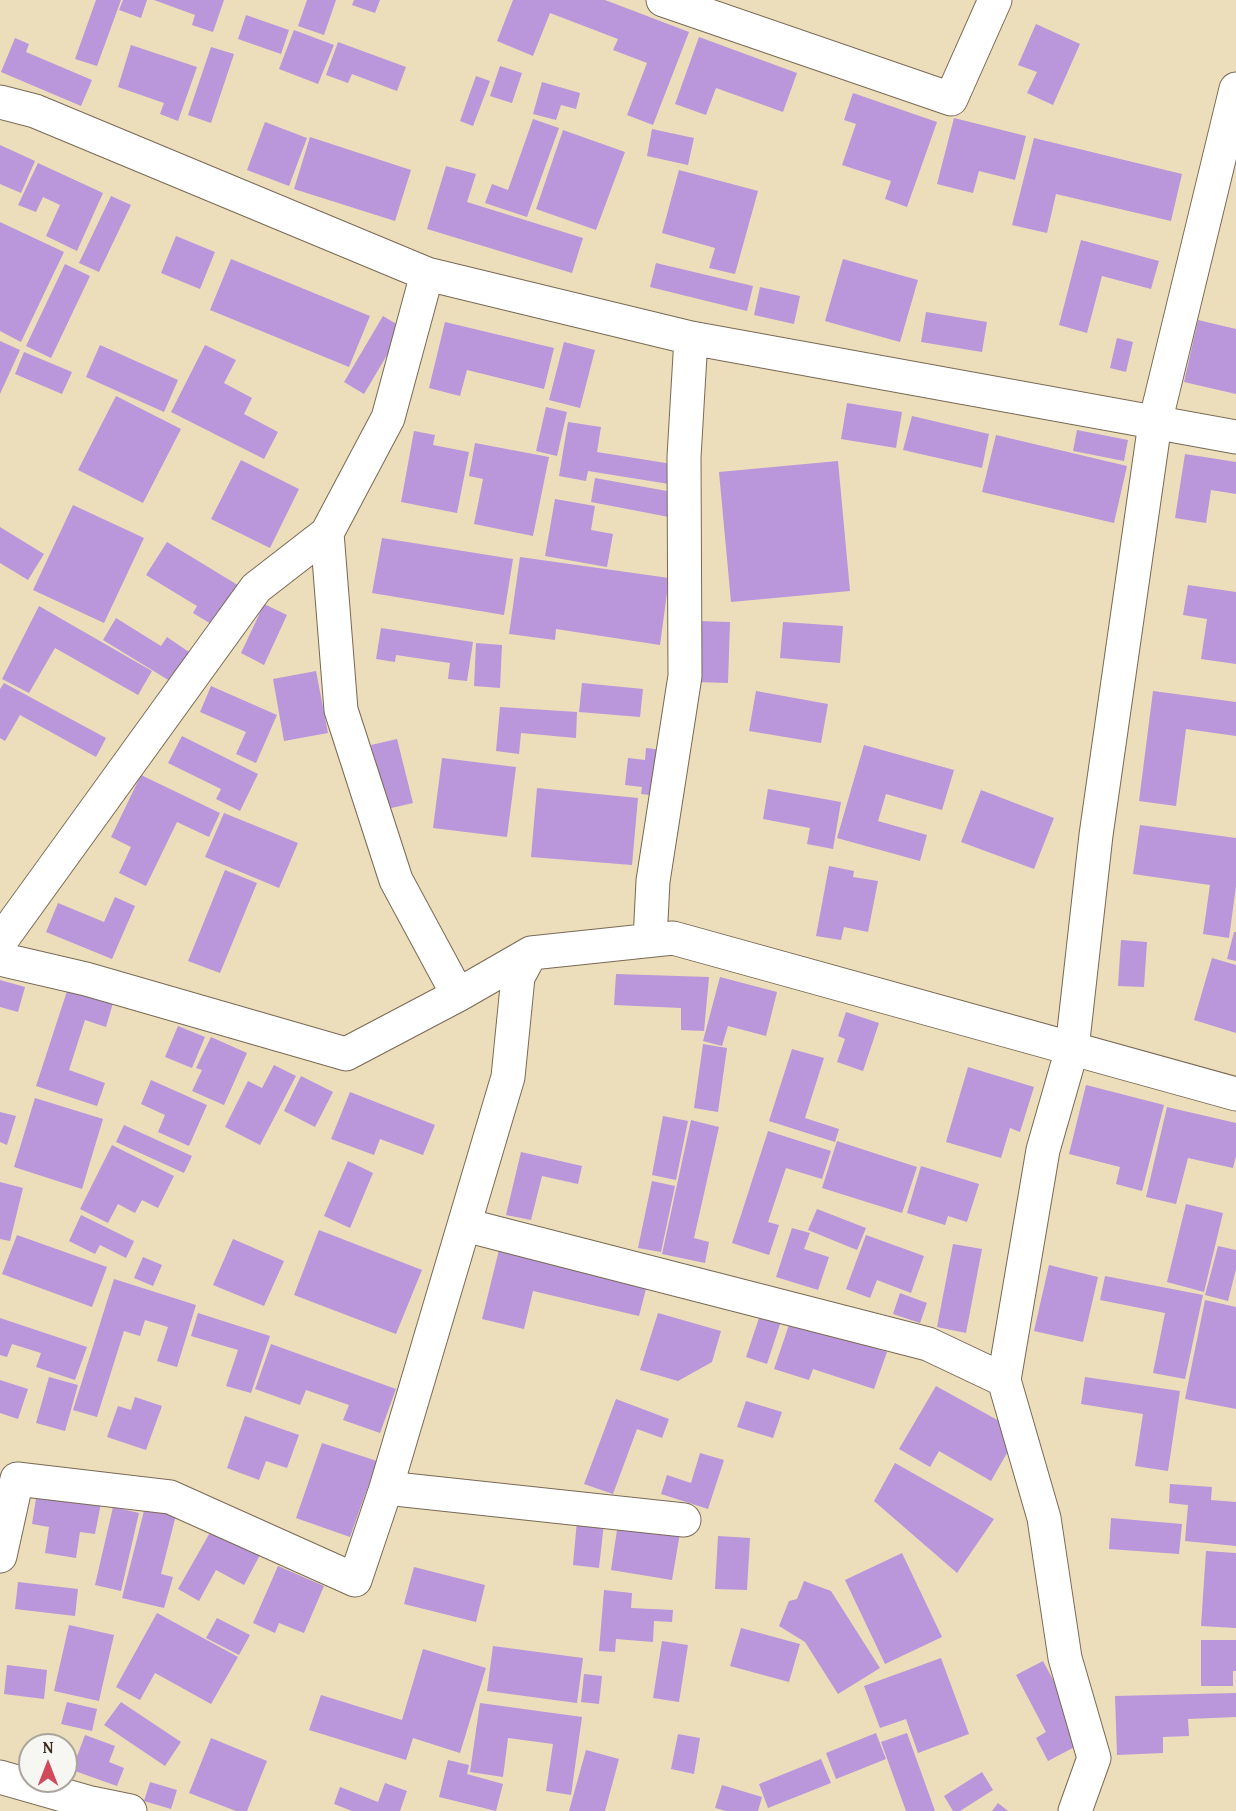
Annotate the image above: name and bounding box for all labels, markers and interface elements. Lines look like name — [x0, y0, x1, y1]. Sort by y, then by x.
north arrow — [18, 1733, 78, 1793]
text: N — [43, 1735, 53, 1759]

